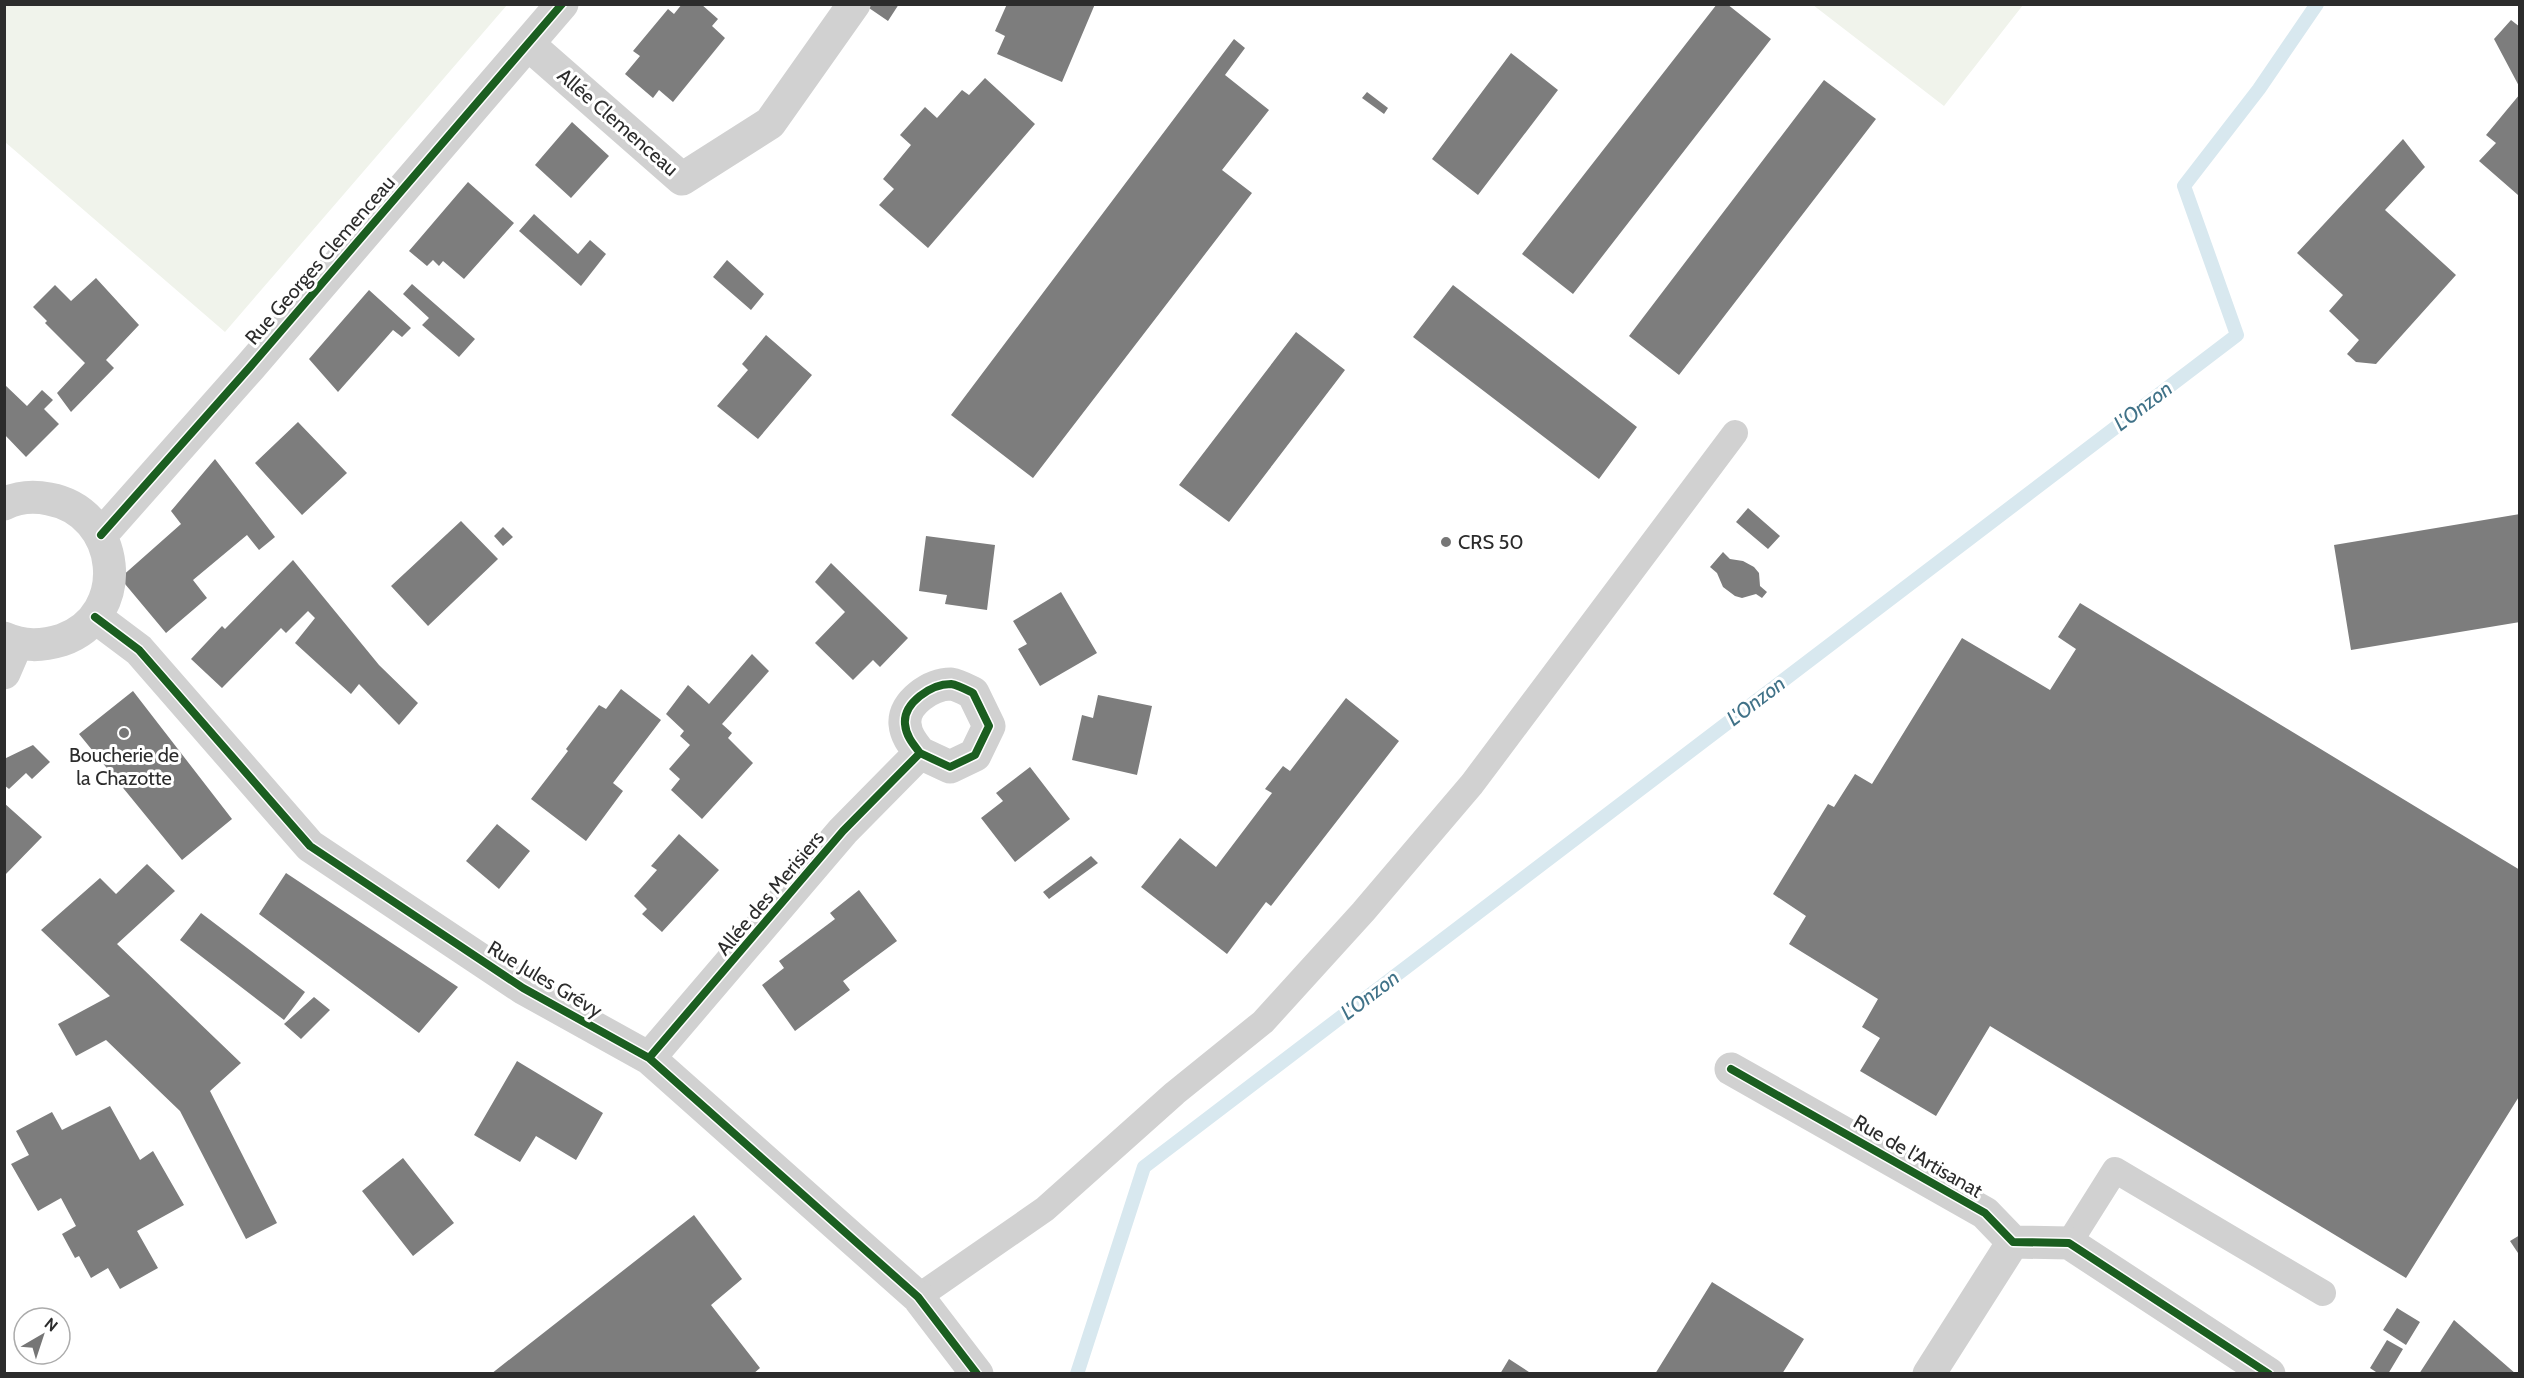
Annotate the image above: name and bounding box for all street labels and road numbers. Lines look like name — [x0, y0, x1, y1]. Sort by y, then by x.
street label: Allée Clemenceau — [553, 63, 683, 181]
street label: Rue Georges Clemenceau — [240, 171, 400, 349]
street label: Allée des Merisiers — [711, 826, 829, 960]
street label: Rue Jules Grévy — [483, 935, 607, 1023]
street label: Rue de l'Artisanat — [1849, 1109, 1987, 1203]

